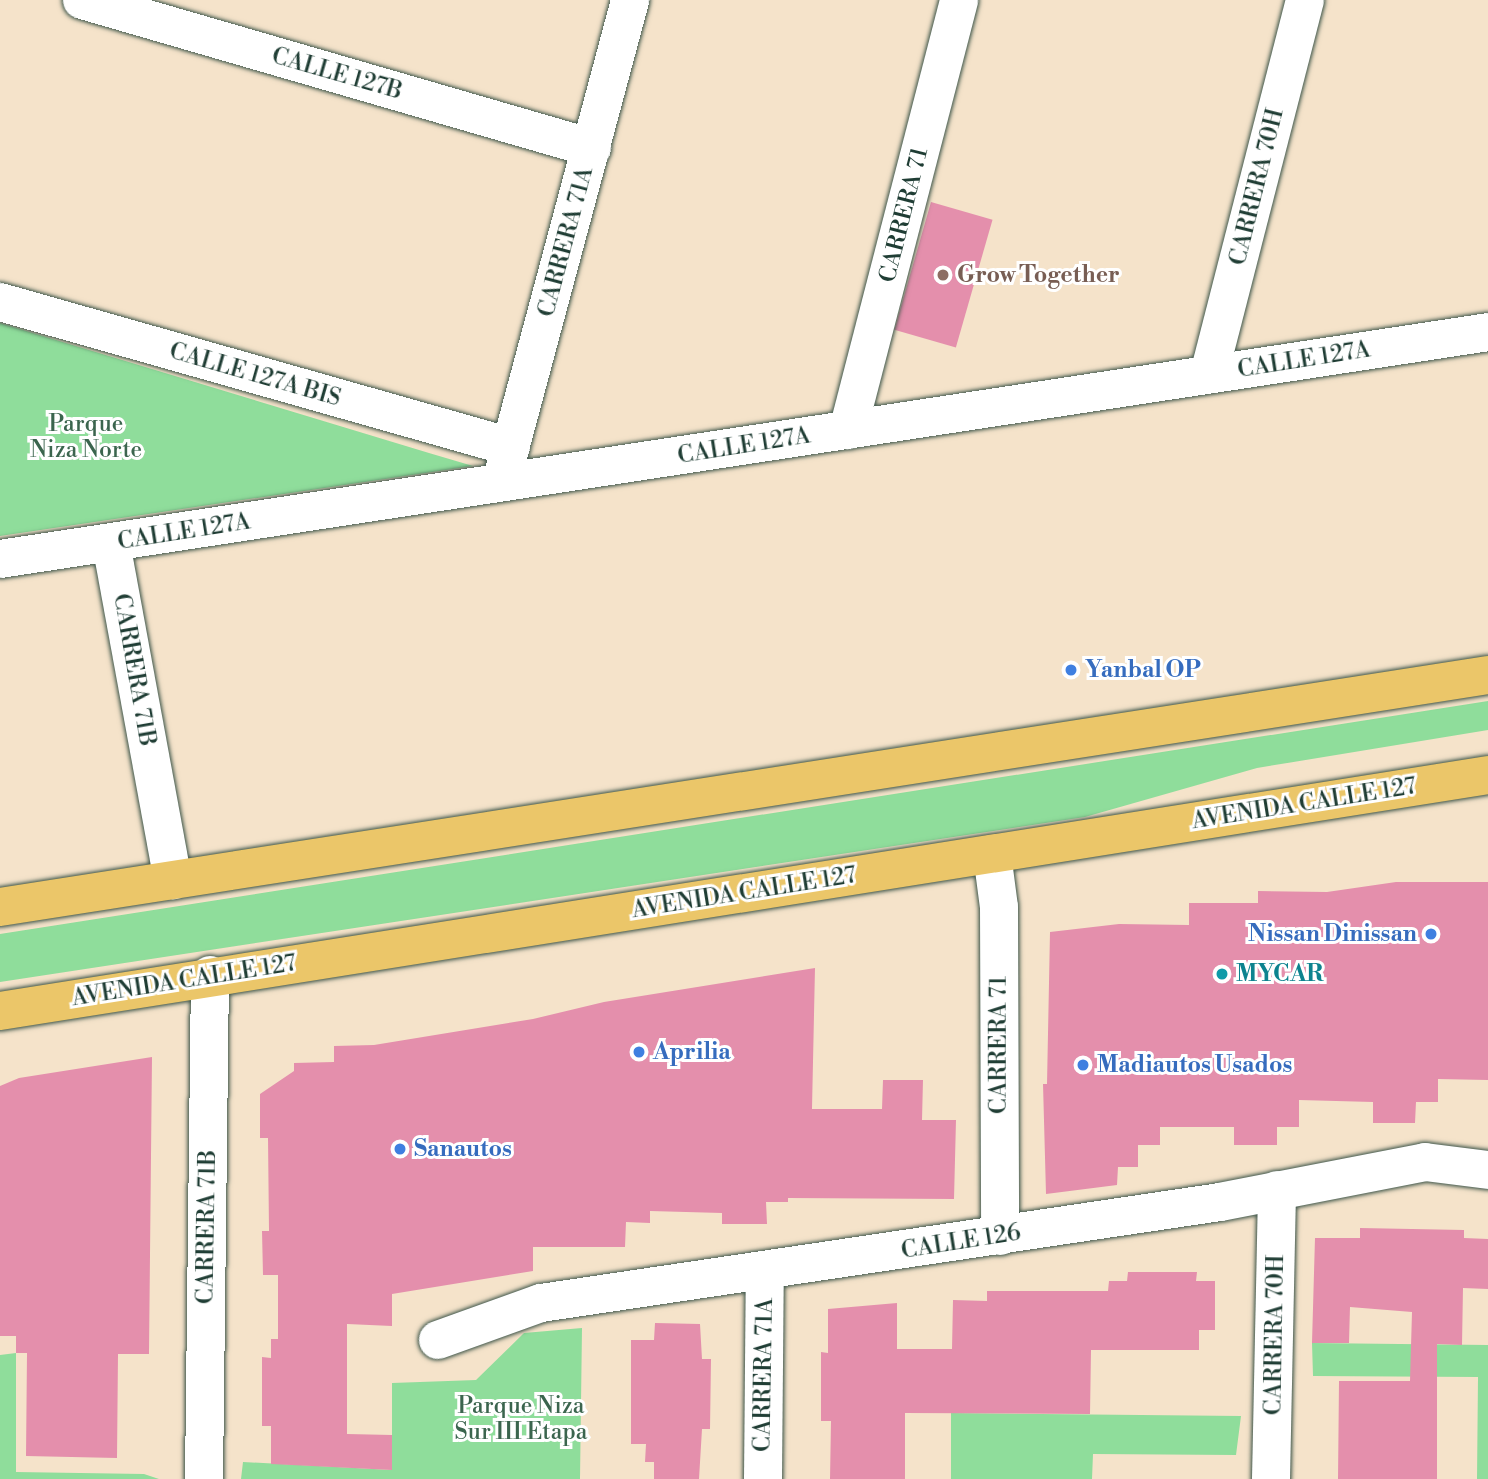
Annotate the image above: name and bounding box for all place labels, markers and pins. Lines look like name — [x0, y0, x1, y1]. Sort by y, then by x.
place label: Grow Together — [957, 261, 1120, 289]
marker: Grow Together — [935, 267, 951, 283]
place label: Yanbal OP — [1085, 656, 1201, 684]
marker: Yanbal OP — [1063, 662, 1079, 678]
place label: Nissan Dinissan — [1248, 920, 1417, 948]
marker: Nissan Dinissan — [1423, 926, 1439, 942]
place label: MYCAR — [1236, 960, 1323, 988]
marker: MYCAR — [1214, 966, 1230, 982]
place label: Aprilia — [653, 1038, 731, 1066]
marker: Aprilia — [631, 1044, 647, 1060]
place label: Madiautos Usados — [1097, 1051, 1292, 1079]
marker: Madiautos Usados — [1075, 1057, 1091, 1073]
place label: Sanautos — [414, 1135, 512, 1163]
marker: Sanautos — [392, 1141, 408, 1157]

